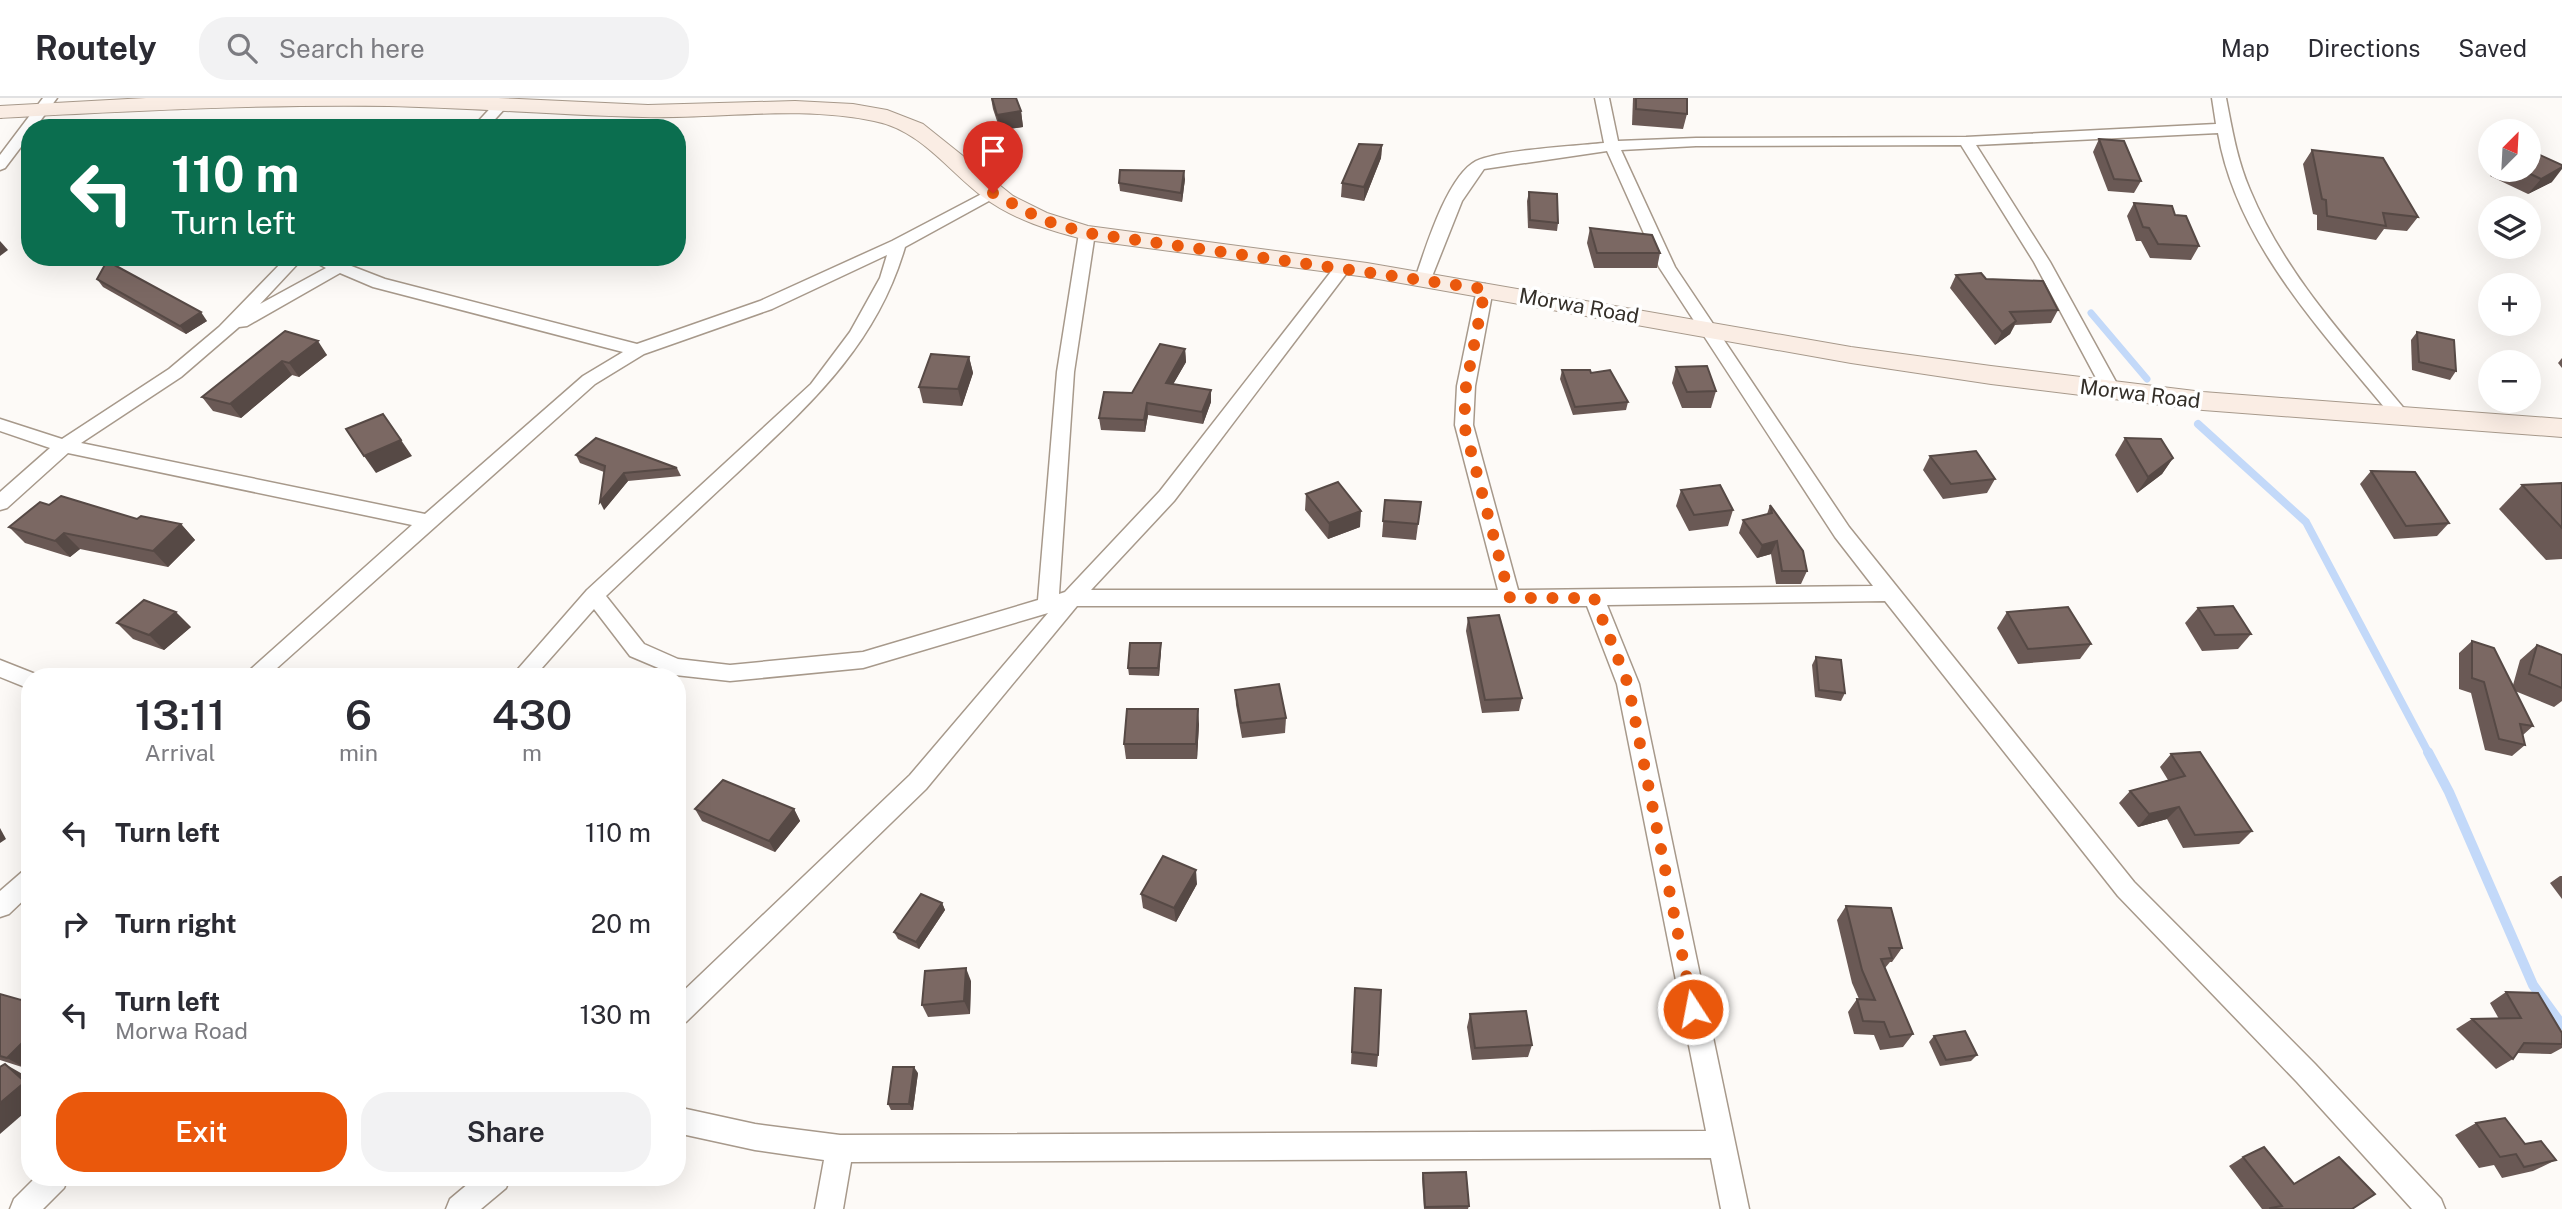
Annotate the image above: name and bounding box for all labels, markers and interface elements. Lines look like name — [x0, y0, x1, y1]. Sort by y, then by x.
search box — [199, 17, 689, 80]
text: Routely — [35, 29, 157, 67]
icon: search — [223, 29, 261, 67]
text: Search here — [279, 33, 425, 64]
text: Map — [2221, 34, 2270, 62]
text: Directions — [2308, 34, 2420, 62]
text: Saved — [2458, 34, 2527, 62]
north arrow — [2478, 119, 2541, 182]
map controls — [2478, 119, 2541, 413]
pin — [963, 121, 1023, 193]
icon: arrive — [974, 132, 1012, 170]
text: 110 m — [171, 145, 299, 203]
icon: left — [56, 147, 147, 238]
button: layers — [2478, 196, 2541, 259]
text: Turn left — [171, 204, 296, 241]
button: + — [2478, 273, 2541, 336]
street label: Morwa Road — [1517, 283, 1641, 328]
button: − — [2478, 350, 2541, 413]
street label: Morwa Road — [2078, 374, 2202, 413]
text: 13:11 — [135, 690, 225, 739]
text: 6 — [345, 690, 372, 739]
text: 430 — [492, 690, 572, 739]
text: Arrival — [144, 739, 215, 766]
text: min — [339, 739, 378, 766]
text: m — [522, 739, 542, 766]
icon: left — [56, 814, 94, 852]
text: Turn left — [115, 817, 220, 848]
text: 110 m — [585, 817, 651, 848]
icon: right — [56, 905, 94, 943]
text: Turn right — [115, 908, 237, 939]
text: 20 m — [591, 908, 651, 939]
position arrow — [1656, 972, 1730, 1046]
text: Turn left — [115, 986, 220, 1017]
icon: left — [56, 996, 94, 1034]
text: 130 m — [579, 999, 651, 1030]
text: Morwa Road — [115, 1017, 248, 1044]
button: Exit — [56, 1092, 347, 1172]
button: Share — [361, 1092, 651, 1172]

